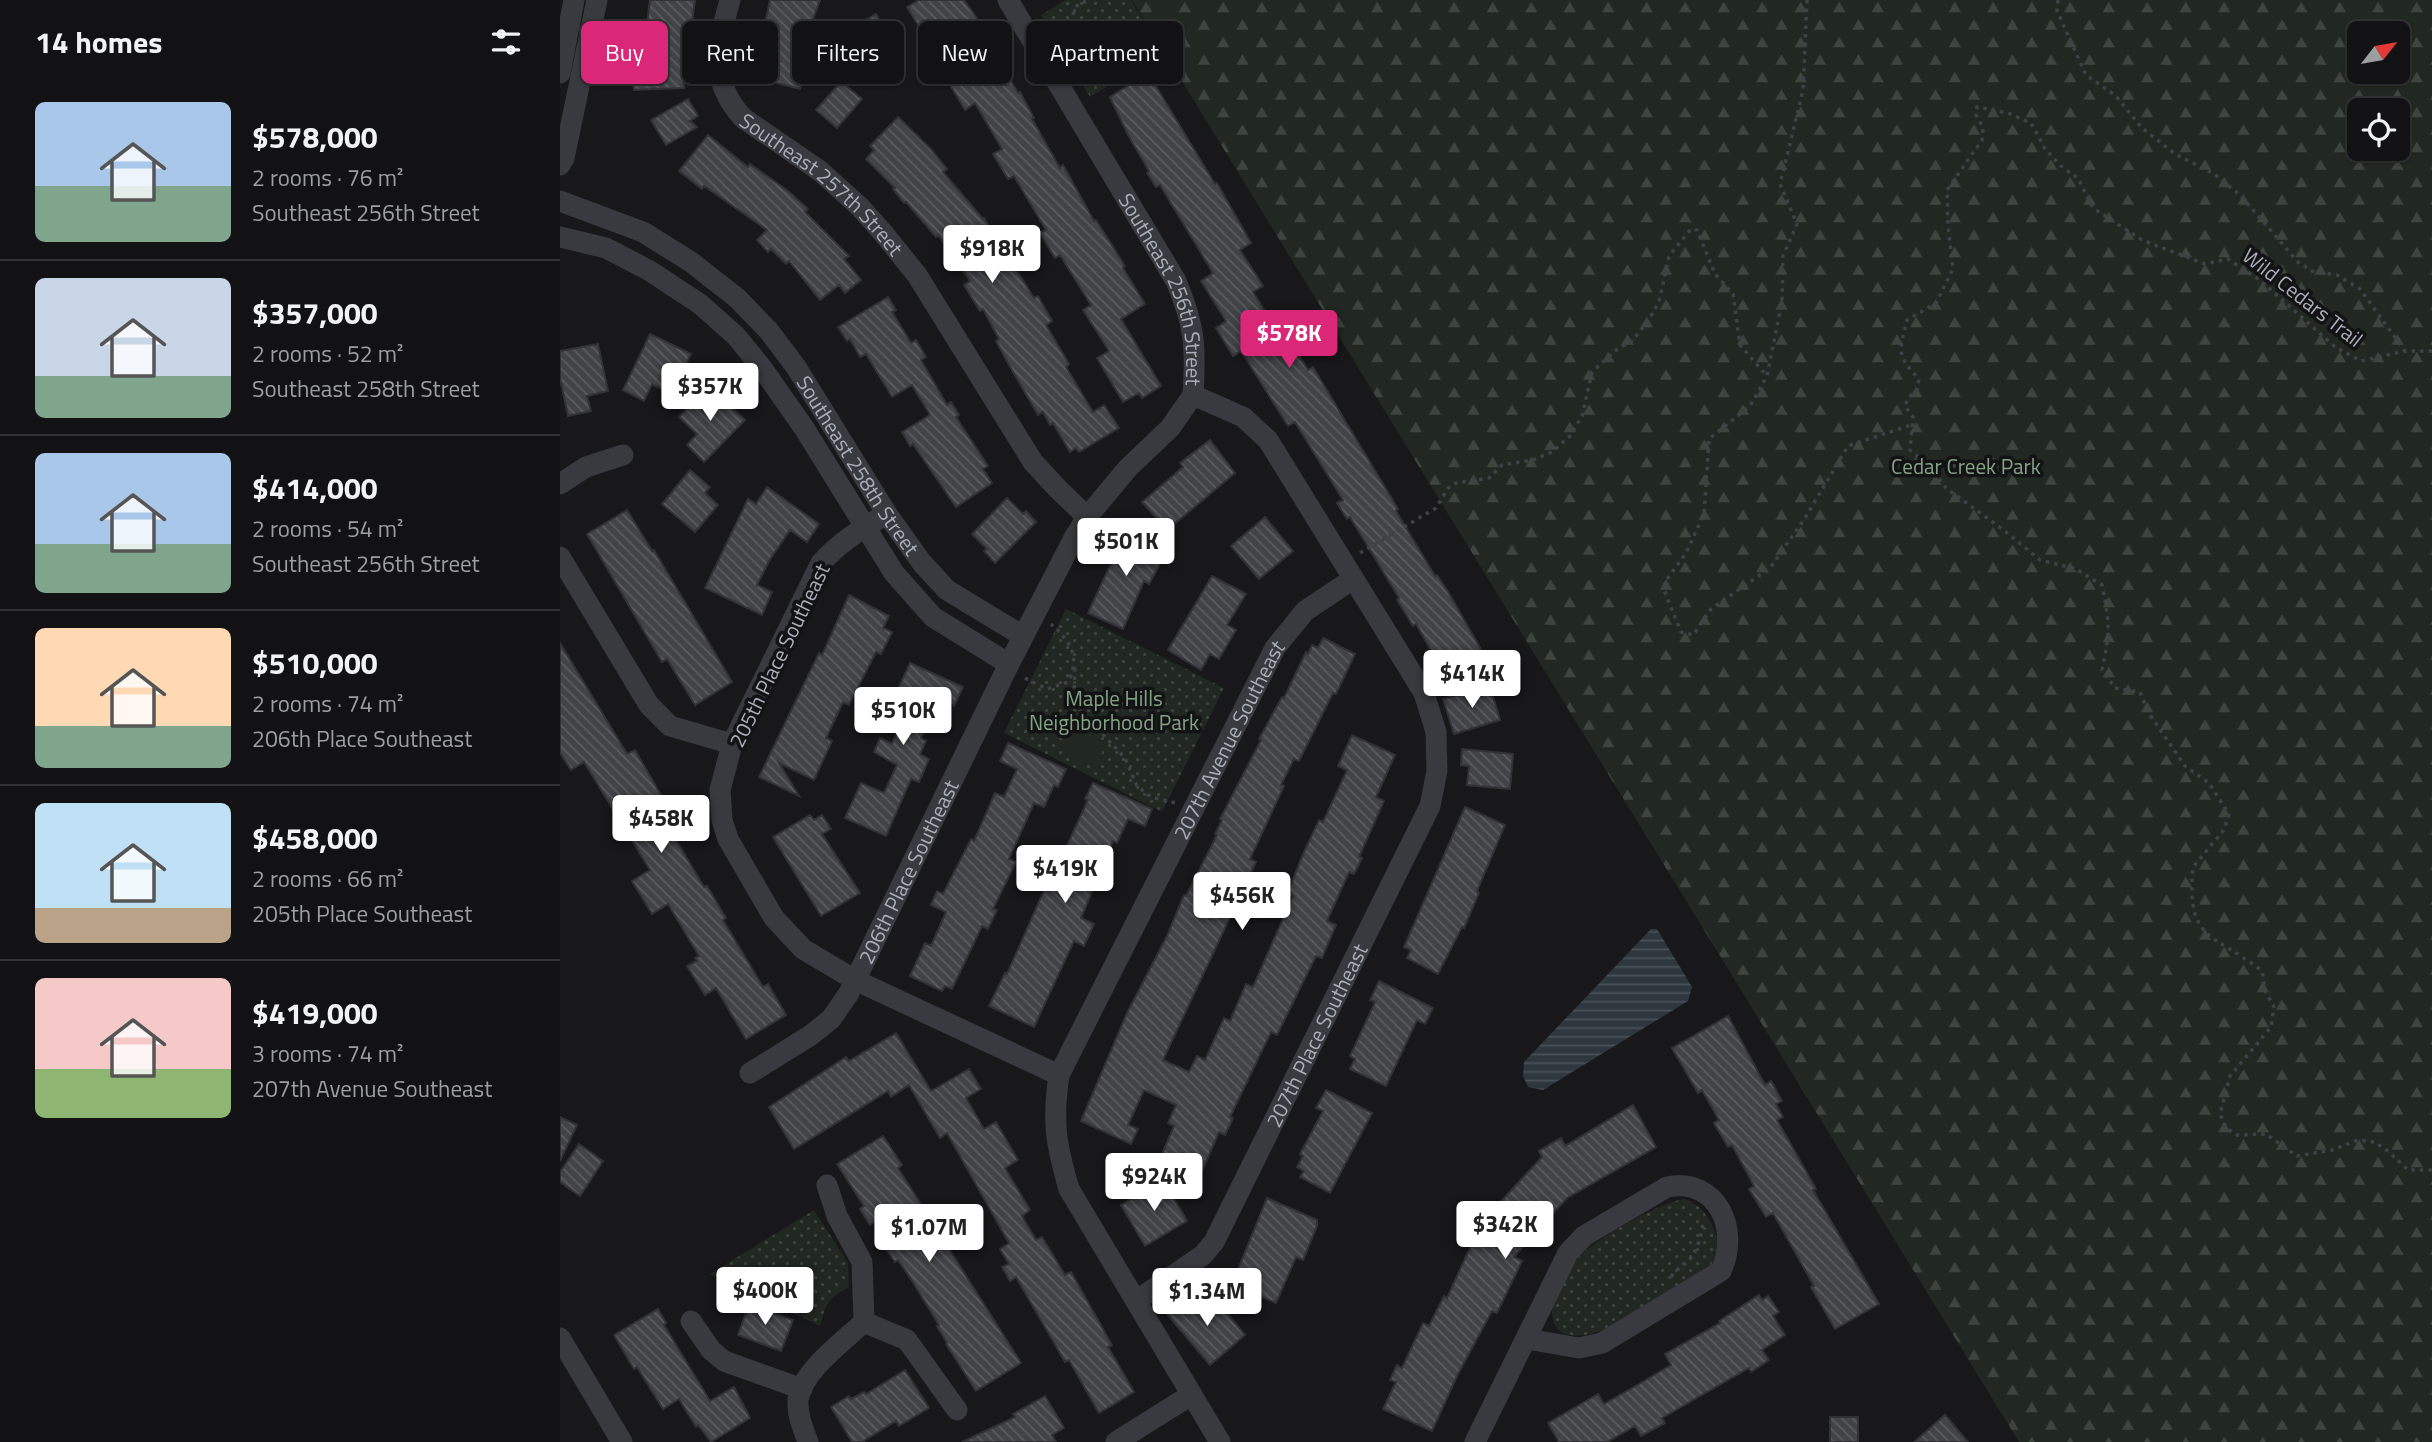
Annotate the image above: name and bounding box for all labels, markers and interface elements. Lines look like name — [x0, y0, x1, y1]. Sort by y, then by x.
text: 14 homes — [35, 19, 162, 65]
chip: Buy — [581, 21, 668, 84]
chip: Rent — [682, 21, 778, 84]
chip: Filters — [792, 21, 904, 84]
chip: New — [918, 21, 1012, 84]
chip: Apartment — [1026, 21, 1183, 84]
north arrow — [2347, 21, 2410, 84]
map controls — [2347, 21, 2410, 161]
icon: filters — [487, 23, 525, 61]
button: locate — [2347, 98, 2410, 161]
street label: Southeast 257th Street — [733, 104, 912, 263]
text: $578,000 — [252, 114, 378, 160]
icon: home — [91, 130, 175, 214]
text: 2 rooms · 76 m² — [252, 160, 403, 195]
street label: Southeast 256th Street — [1111, 187, 1210, 387]
text: Southeast 256th Street — [252, 195, 480, 230]
pin: $918K — [943, 226, 1041, 285]
text: $918K — [959, 230, 1025, 265]
street label: Wild Cedars Trail — [2236, 240, 2370, 354]
text: $357,000 — [252, 290, 378, 336]
icon: home — [91, 306, 175, 390]
pin: $578K — [1240, 310, 1338, 370]
text: $578K — [1256, 315, 1322, 350]
text: 2 rooms · 52 m² — [252, 336, 403, 371]
pin: $357K — [661, 364, 759, 423]
text: $357K — [677, 368, 743, 403]
street label: Southeast 258th Street — [789, 369, 928, 562]
text: Southeast 258th Street — [252, 371, 480, 406]
park label: Cedar Creek Park — [1891, 450, 2041, 482]
text: $414,000 — [252, 465, 378, 511]
icon: home — [91, 481, 175, 565]
text: 2 rooms · 54 m² — [252, 511, 403, 546]
pin: $501K — [1077, 518, 1175, 578]
text: $501K — [1093, 523, 1159, 558]
text: Southeast 256th Street — [252, 546, 480, 581]
street label: 205th Place Southeast — [721, 557, 838, 752]
street label: 207th Avenue Southeast — [1165, 632, 1292, 845]
text: $510,000 — [252, 640, 378, 686]
pin: $414K — [1423, 650, 1521, 710]
text: $414K — [1439, 655, 1505, 690]
icon: home — [91, 656, 175, 740]
park label: Maple Hills Neighborhood Park — [1029, 682, 1199, 738]
text: 2 rooms · 74 m² — [252, 686, 403, 721]
pin: $510K — [854, 688, 952, 747]
text: $510K — [870, 692, 936, 727]
text: 206th Place Southeast — [252, 721, 472, 756]
street label: 206th Place Southeast — [850, 774, 967, 969]
pin: $458K — [612, 796, 710, 855]
text: $458K — [628, 800, 694, 835]
text: $458,000 — [252, 815, 378, 861]
icon: home — [91, 831, 175, 915]
pin: $419K — [1016, 846, 1114, 905]
text: $419K — [1032, 850, 1098, 885]
text: 2 rooms · 66 m² — [252, 861, 403, 896]
pin: $456K — [1193, 872, 1291, 932]
text: $456K — [1209, 877, 1275, 912]
text: 205th Place Southeast — [252, 896, 472, 931]
street label: 207th Place Southeast — [1257, 937, 1376, 1133]
text: $419,000 — [252, 990, 378, 1036]
icon: home — [91, 1006, 175, 1090]
text: 3 rooms · 74 m² — [252, 1036, 403, 1071]
text: 207th Avenue Southeast — [252, 1071, 492, 1106]
pin: $924K — [1105, 1154, 1203, 1213]
text: $924K — [1121, 1158, 1187, 1193]
pin: $342K — [1456, 1202, 1554, 1261]
pin: $1.07M — [872, 1204, 986, 1264]
text: $342K — [1472, 1206, 1538, 1241]
text: $1.07M — [890, 1209, 968, 1244]
pin: $400K — [716, 1268, 814, 1327]
pin: $1.34M — [1150, 1268, 1264, 1328]
text: $400K — [732, 1272, 798, 1307]
text: $1.34M — [1168, 1273, 1246, 1308]

